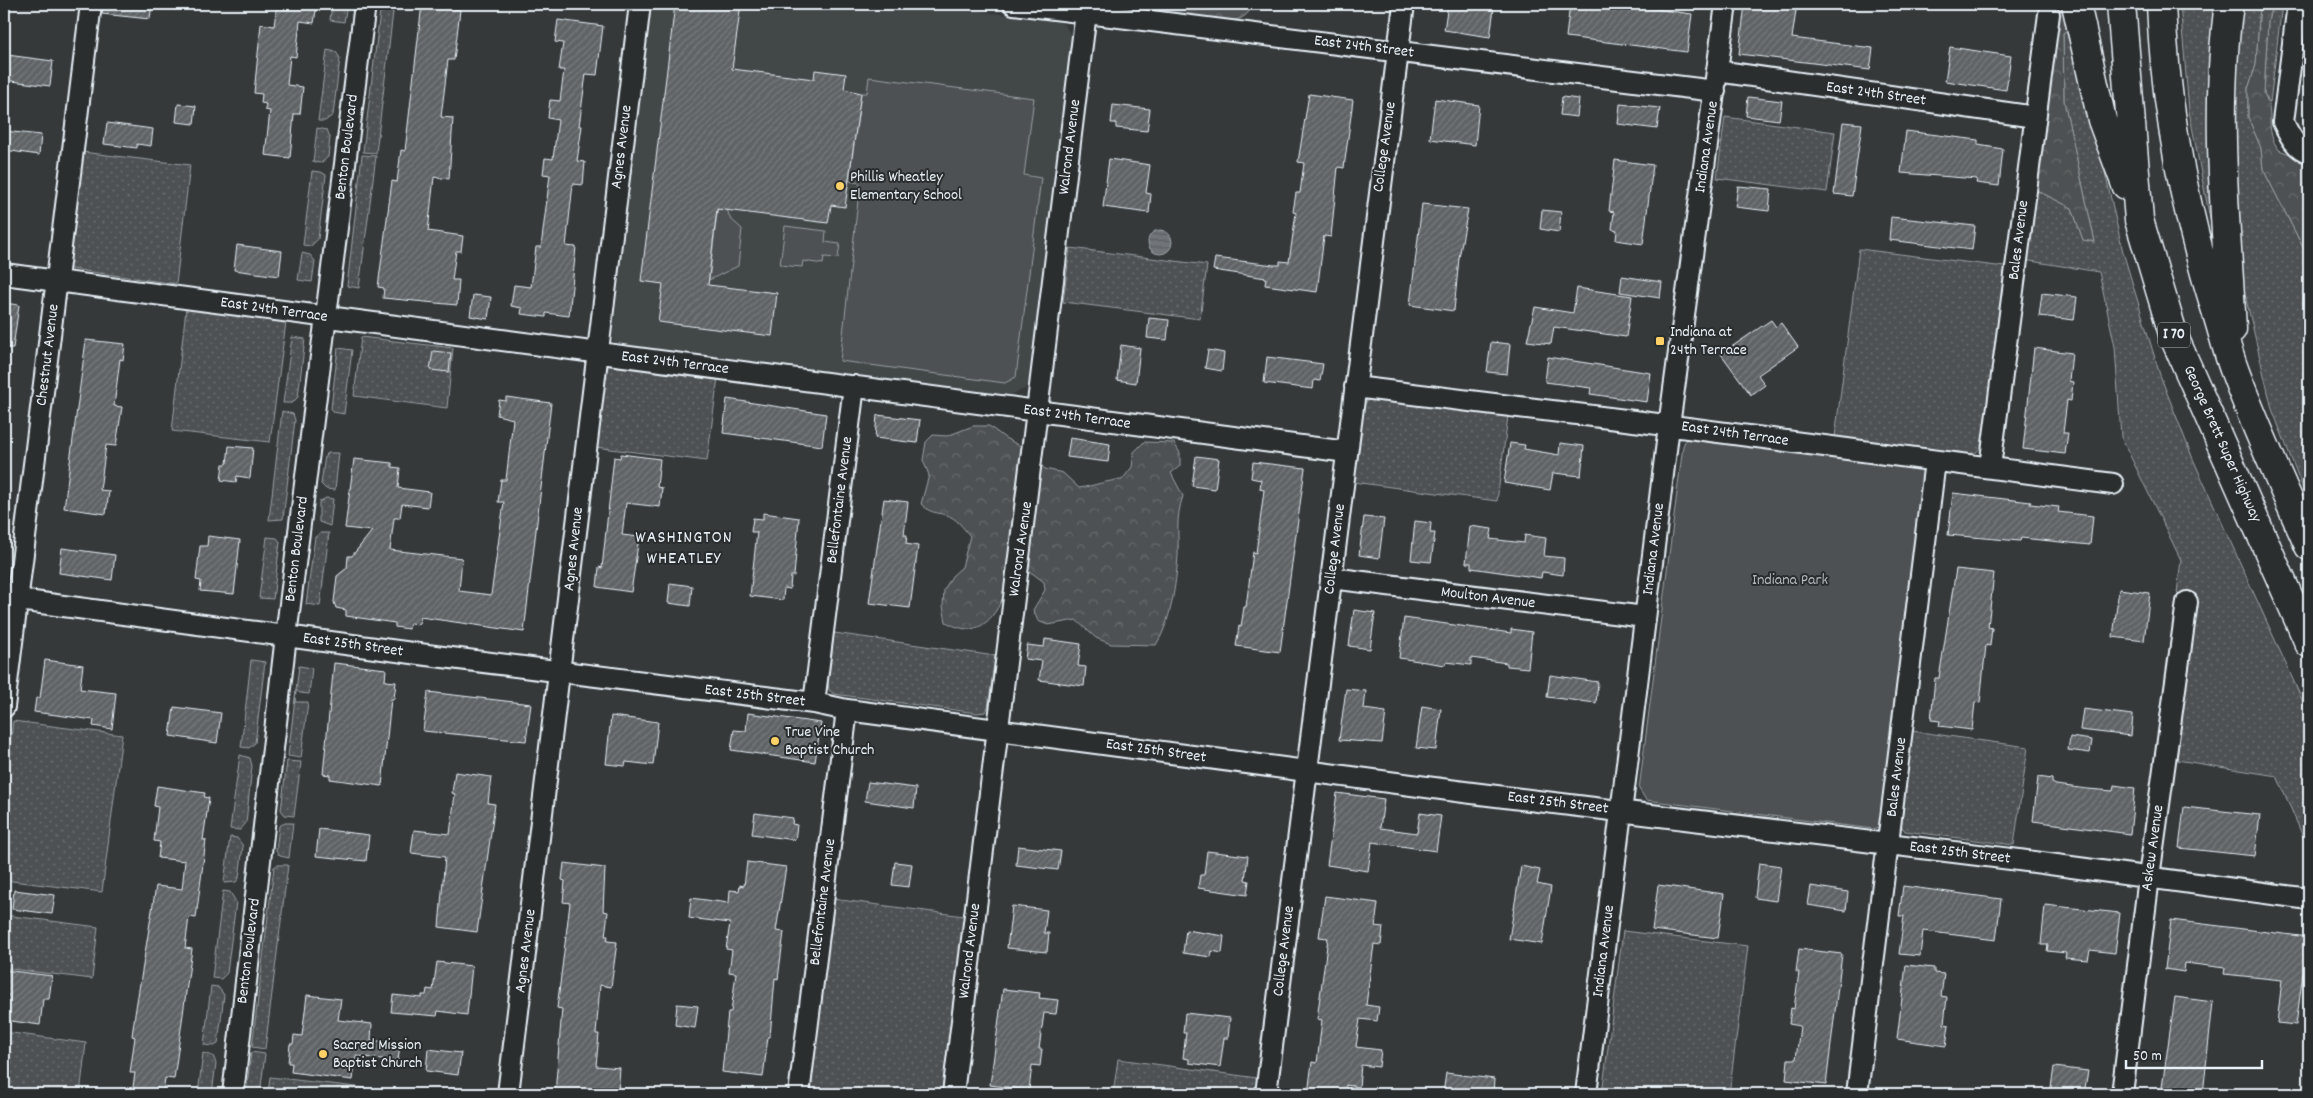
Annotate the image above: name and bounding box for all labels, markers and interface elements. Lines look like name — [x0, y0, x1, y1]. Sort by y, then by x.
street label: East 24th Street — [1313, 29, 1415, 65]
street label: East 24th Street — [1825, 76, 1927, 112]
street label: Benton Boulevard — [329, 93, 365, 201]
street label: Walrond Avenue — [1053, 98, 1087, 196]
street label: College Avenue — [1367, 100, 1403, 194]
street label: Indiana Avenue — [1689, 100, 1725, 194]
street label: Agnes Avenue — [605, 104, 639, 190]
place label: Phillis Wheatley Elementary School — [850, 166, 962, 207]
marker: Phillis Wheatley Elementary School — [834, 180, 846, 192]
street label: Bales Avenue — [2003, 199, 2035, 281]
street label: East 24th Terrace — [219, 291, 329, 329]
street label: Chestnut Avenue — [30, 303, 66, 407]
place label: Indiana at 24th Terrace — [1670, 321, 1747, 362]
road number: I 70 — [2158, 322, 2190, 348]
marker: Indiana at 24th Terrace — [1654, 335, 1666, 347]
street label: East 24th Terrace — [620, 345, 730, 381]
street label: George Brett Super Highway — [2177, 362, 2267, 527]
street label: East 24th Terrace — [1022, 398, 1132, 436]
street label: East 24th Terrace — [1680, 415, 1790, 453]
street label: Bellefontaine Avenue — [821, 435, 859, 565]
street label: Benton Boulevard — [279, 495, 315, 603]
street label: Walrond Avenue — [1003, 500, 1039, 598]
street label: College Avenue — [1318, 502, 1352, 596]
street label: Indiana Avenue — [1637, 502, 1671, 596]
street label: Agnes Avenue — [558, 506, 590, 592]
district label: WASHINGTON WHEATLEY — [635, 526, 733, 572]
park label: Indiana Park — [1752, 569, 1828, 592]
street label: Moulton Avenue — [1439, 581, 1537, 615]
street label: East 25th Street — [301, 627, 405, 663]
street label: East 25th Street — [703, 678, 807, 714]
place label: True Vine Baptist Church — [785, 721, 874, 762]
street label: East 25th Street — [1104, 733, 1208, 769]
marker: True Vine Baptist Church — [769, 735, 781, 747]
street label: Bales Avenue — [1881, 736, 1913, 818]
street label: East 25th Street — [1506, 785, 1610, 821]
street label: Askew Avenue — [2136, 803, 2170, 893]
street label: East 25th Street — [1908, 835, 2012, 871]
street label: Bellefontaine Avenue — [804, 837, 842, 967]
street label: Benton Boulevard — [231, 897, 267, 1005]
street label: Walrond Avenue — [953, 902, 987, 1000]
street label: College Avenue — [1267, 904, 1301, 998]
street label: Indiana Avenue — [1587, 904, 1621, 998]
street label: Agnes Avenue — [509, 908, 543, 994]
place label: Sacred Mission Baptist Church — [333, 1034, 422, 1075]
scale bar — [2126, 1038, 2262, 1070]
text: 50 m — [2133, 1046, 2162, 1068]
marker: Sacred Mission Baptist Church — [317, 1048, 329, 1060]

